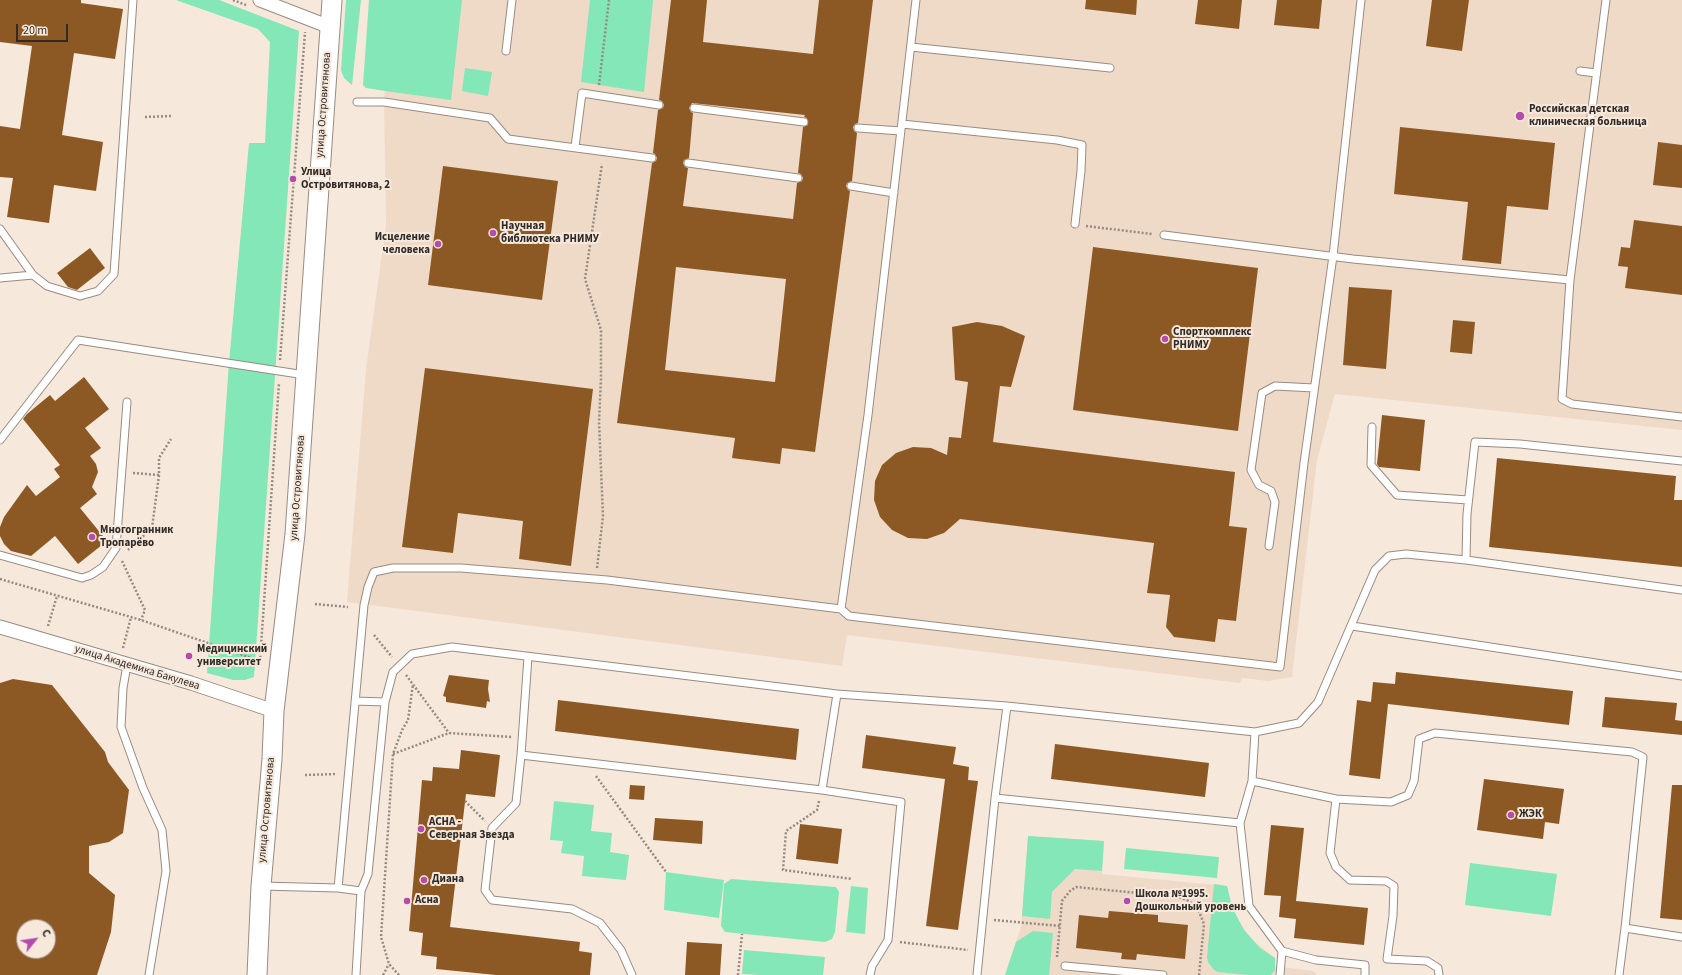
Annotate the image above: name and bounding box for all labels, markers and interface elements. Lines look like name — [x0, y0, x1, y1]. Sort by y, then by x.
scale bar — [18, 16, 70, 42]
text: 20 m — [23, 22, 47, 39]
street label: улица Островитянова — [314, 52, 334, 158]
place label: Российская детская клиническая больница — [1529, 103, 1647, 129]
marker: Российская детская клиническая больница — [1514, 110, 1526, 122]
place label: Улица Островитянова, 2 — [301, 166, 390, 192]
marker: Улица Островитянова, 2 — [288, 174, 298, 184]
place label: Научная библиотека РНИМУ — [501, 220, 599, 246]
marker: Научная библиотека РНИМУ — [488, 228, 498, 238]
place label: Исцеление человека — [375, 231, 430, 257]
marker: Исцеление человека — [433, 239, 443, 249]
place label: Спорткомплекс РНИМУ — [1173, 326, 1252, 352]
marker: Спорткомплекс РНИМУ — [1160, 334, 1170, 344]
street label: улица Островитянова — [288, 435, 308, 541]
place label: Многогранник Тропарёво — [100, 524, 173, 550]
marker: Многогранник Тропарёво — [87, 532, 97, 542]
street label: улица Академика Бакулева — [73, 643, 201, 693]
place label: Медицинский университет — [197, 643, 267, 669]
marker: Медицинский университет — [184, 651, 194, 661]
street label: улица Островитянова — [256, 757, 278, 863]
place label: ЖЭК — [1519, 808, 1542, 822]
marker: ЖЭК — [1506, 810, 1516, 820]
place label: АСНА - Северная Звезда — [429, 816, 514, 842]
marker: АСНА - Северная Звезда — [416, 824, 426, 834]
place label: Диана — [432, 873, 464, 887]
marker: Диана — [419, 875, 429, 885]
place label: Школа №1995. Дошкольный уровень — [1135, 888, 1246, 914]
place label: Асна — [415, 894, 439, 908]
marker: Асна — [402, 896, 412, 906]
marker: Школа №1995. Дошкольный уровень — [1122, 896, 1132, 906]
north arrow — [16, 919, 56, 959]
text: С — [38, 927, 54, 940]

